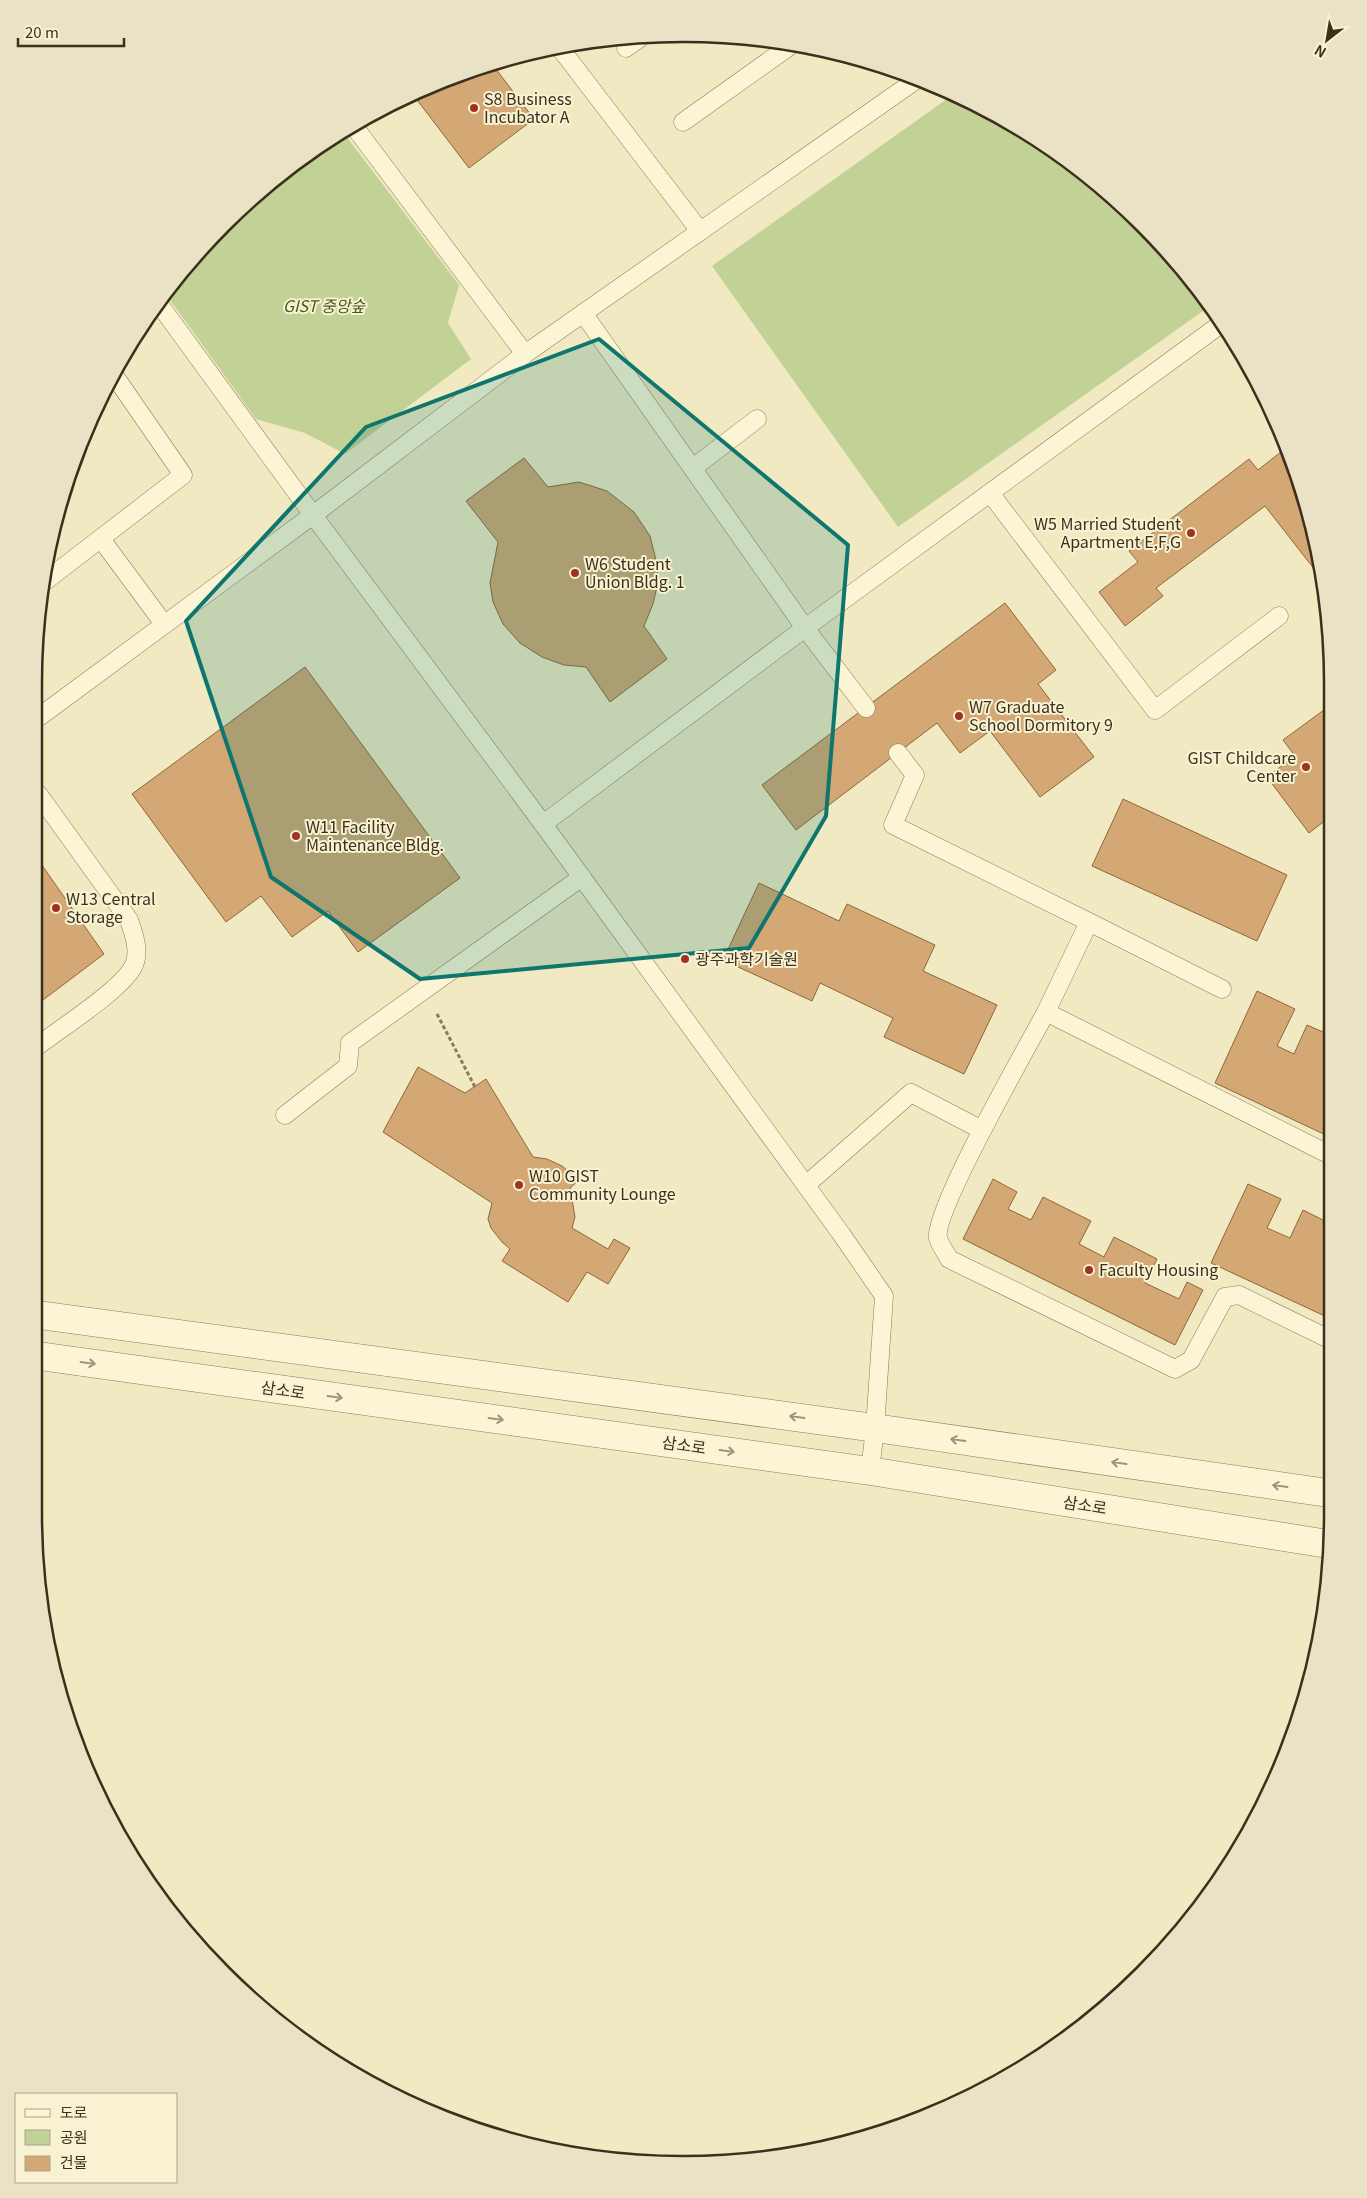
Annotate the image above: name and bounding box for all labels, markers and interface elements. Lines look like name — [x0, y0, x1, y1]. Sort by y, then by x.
scale bar — [18, 15, 124, 47]
north arrow — [1302, 15, 1352, 65]
text: 20 m — [25, 21, 59, 42]
text: N — [1310, 41, 1329, 63]
place label: S8 Business Incubator A — [484, 86, 572, 128]
marker: S8 Business Incubator A — [468, 102, 480, 114]
park label: GIST 중앙숲 — [283, 293, 366, 317]
place label: W5 Married Student Apartment E,F,G — [1034, 511, 1181, 553]
marker: W5 Married Student Apartment E,F,G — [1185, 527, 1197, 539]
place label: W6 Student Union Bldg. 1 — [585, 551, 685, 593]
marker: W6 Student Union Bldg. 1 — [569, 567, 581, 579]
place label: W7 Graduate School Dormitory 9 — [969, 694, 1113, 736]
marker: W7 Graduate School Dormitory 9 — [953, 710, 965, 722]
place label: GIST Childcare Center — [1187, 745, 1297, 787]
marker: GIST Childcare Center — [1300, 761, 1312, 773]
place label: W11 Facility Maintenance Bldg. — [306, 814, 444, 856]
marker: W11 Facility Maintenance Bldg. — [290, 830, 302, 842]
place label: W13 Central Storage — [66, 886, 156, 928]
marker: W13 Central Storage — [50, 902, 62, 914]
place label: 광주과학기술원 — [695, 946, 798, 970]
marker: 광주과학기술원 — [679, 953, 691, 965]
place label: W10 GIST Community Lounge — [529, 1163, 676, 1205]
marker: W10 GIST Community Lounge — [513, 1179, 525, 1191]
place label: Faculty Housing — [1099, 1257, 1218, 1281]
marker: Faculty Housing — [1083, 1264, 1095, 1276]
one-way arrow — [79, 1358, 95, 1368]
street label: 삼소로 — [260, 1374, 307, 1404]
one-way arrow — [327, 1392, 343, 1402]
one-way arrow — [790, 1412, 806, 1422]
one-way arrow — [488, 1415, 504, 1425]
street label: 삼소로 — [661, 1429, 708, 1459]
one-way arrow — [951, 1434, 967, 1444]
one-way arrow — [718, 1446, 734, 1456]
one-way arrow — [1111, 1458, 1127, 1468]
one-way arrow — [1272, 1481, 1288, 1491]
street label: 삼소로 — [1061, 1489, 1109, 1519]
legend — [15, 2093, 178, 2183]
text: 도로 — [60, 2101, 88, 2122]
text: 공원 — [60, 2126, 88, 2147]
text: 건물 — [60, 2151, 88, 2172]

